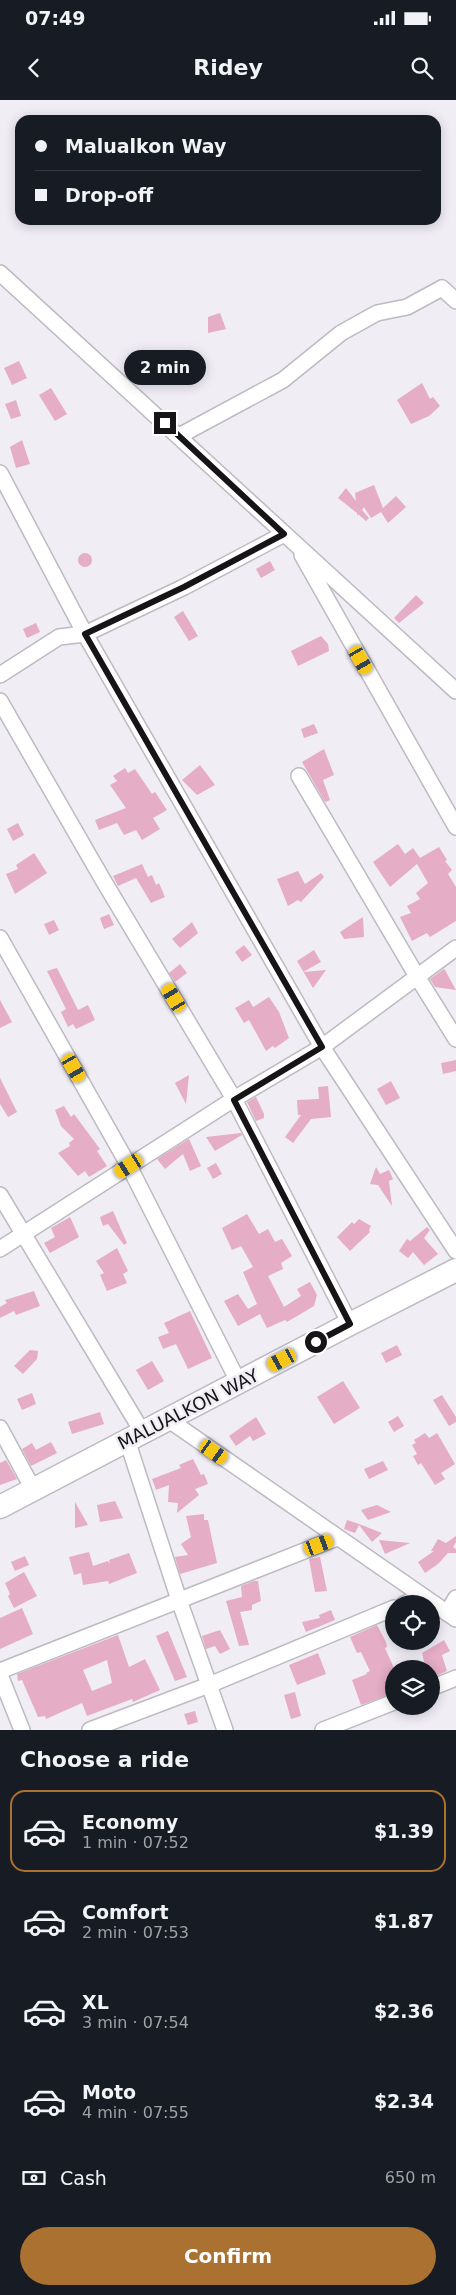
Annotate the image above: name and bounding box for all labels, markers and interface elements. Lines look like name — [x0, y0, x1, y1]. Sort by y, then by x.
text: 07:49 — [25, 7, 85, 29]
icon: back — [20, 54, 48, 82]
icon: search — [408, 54, 436, 82]
text: Ridey — [193, 55, 263, 80]
text: Malualkon Way — [65, 135, 226, 157]
text: Drop-off — [65, 184, 153, 206]
callout: 2 min — [124, 350, 206, 386]
text: 2 min — [140, 358, 190, 377]
route end — [154, 412, 176, 434]
car — [347, 643, 374, 677]
car — [159, 981, 188, 1015]
car — [60, 1051, 87, 1085]
car — [112, 1152, 145, 1180]
route start — [305, 1331, 327, 1353]
car — [265, 1346, 298, 1374]
street label: MALUALKON WAY — [114, 1364, 263, 1454]
car — [197, 1437, 230, 1467]
car — [302, 1533, 335, 1557]
map controls — [385, 1595, 440, 1715]
button: locate — [385, 1595, 440, 1650]
button: layers — [385, 1660, 440, 1715]
text: Choose a ride — [20, 1747, 189, 1772]
icon: car — [22, 1809, 67, 1854]
text: Economy — [82, 1811, 178, 1833]
text: $1.39 — [374, 1820, 434, 1842]
text: 1 min · 07:52 — [82, 1833, 189, 1852]
icon: car — [22, 1899, 67, 1944]
text: Comfort — [82, 1901, 169, 1923]
text: $1.87 — [374, 1910, 434, 1932]
text: 2 min · 07:53 — [82, 1923, 189, 1942]
icon: car — [22, 1989, 67, 2034]
text: XL — [82, 1991, 109, 2013]
text: $2.36 — [374, 2000, 434, 2022]
text: 3 min · 07:54 — [82, 2013, 189, 2032]
icon: car — [22, 2079, 67, 2124]
text: Moto — [82, 2081, 136, 2103]
text: $2.34 — [374, 2090, 434, 2112]
text: 4 min · 07:55 — [82, 2103, 189, 2122]
icon: cash — [20, 2164, 48, 2192]
text: Cash — [60, 2167, 107, 2189]
text: 650 m — [385, 2168, 436, 2187]
button: Confirm — [20, 2227, 436, 2285]

